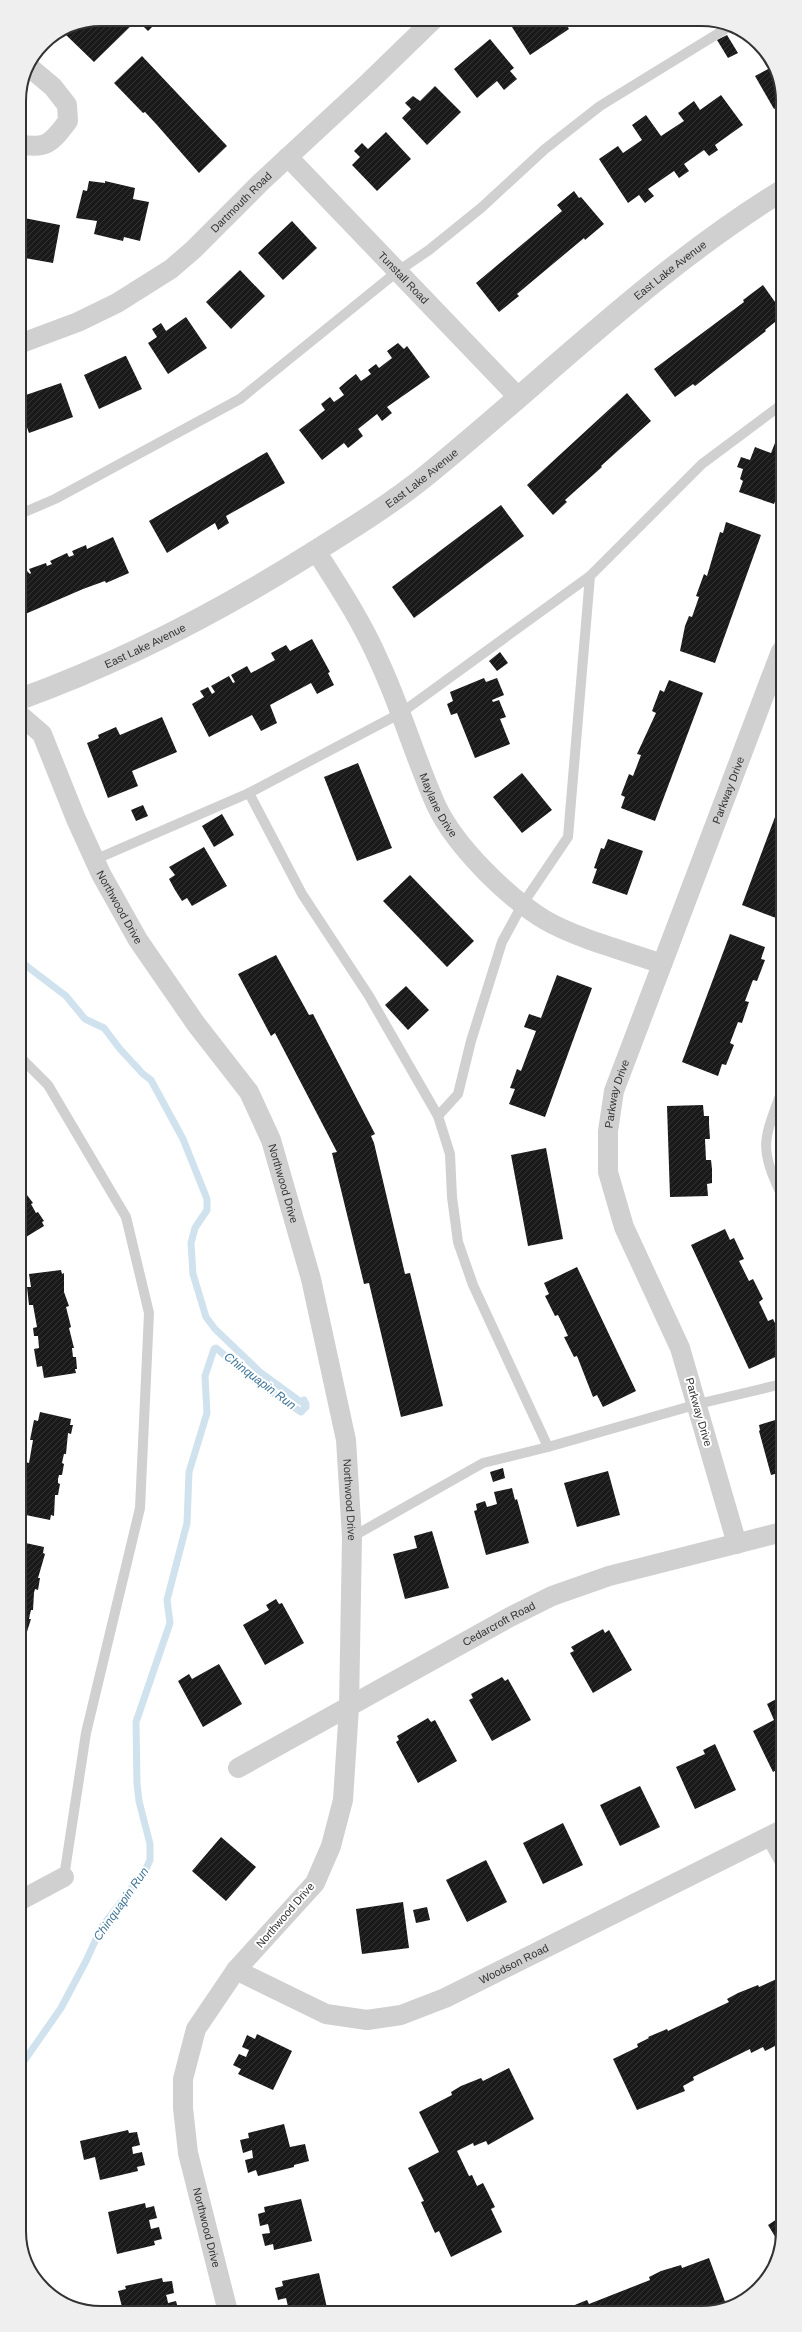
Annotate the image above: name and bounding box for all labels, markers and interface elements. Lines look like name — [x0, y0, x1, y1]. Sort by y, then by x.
street label: Dartmouth Road — [208, 169, 274, 235]
street label: East Lake Avenue — [631, 238, 709, 302]
street label: Tunstall Road — [376, 249, 431, 306]
street label: East Lake Avenue — [383, 446, 460, 510]
street label: East Lake Avenue — [103, 621, 188, 670]
street label: Parkway Drive — [710, 755, 746, 825]
street label: Maylane Drive — [417, 771, 460, 839]
street label: Northwood Drive — [94, 868, 145, 946]
street label: Parkway Drive — [602, 1058, 631, 1129]
street label: Northwood Drive — [266, 1142, 301, 1225]
water label: Chinquapin Run — [221, 1350, 299, 1413]
street label: Parkway Drive — [683, 1376, 715, 1448]
street label: Northwood Drive — [341, 1458, 358, 1541]
street label: Cedarcroft Road — [460, 1599, 537, 1648]
water label: Chinquapin Run — [91, 1864, 152, 1943]
street label: Northwood Drive — [254, 1880, 316, 1950]
street label: Woodson Road — [477, 1941, 550, 1986]
street label: Northwood Drive — [191, 2186, 223, 2269]

